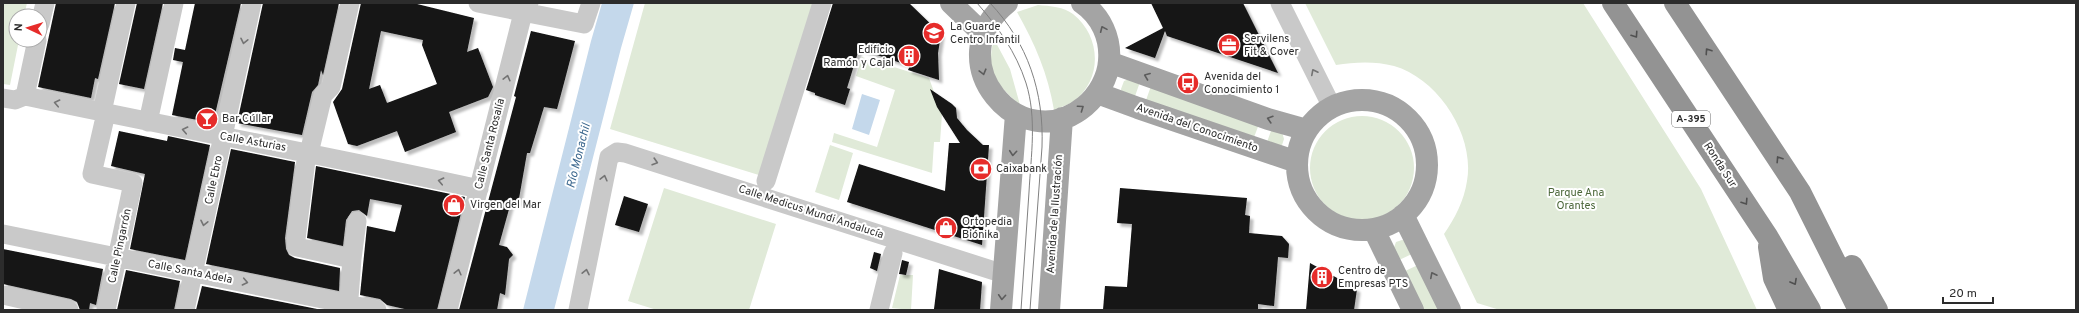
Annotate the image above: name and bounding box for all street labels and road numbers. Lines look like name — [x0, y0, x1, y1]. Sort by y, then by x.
street label: Calle Santa Rosalía — [472, 97, 508, 191]
street label: Avenida del Conocimiento — [1134, 101, 1260, 155]
road number: A-395 — [1672, 111, 1710, 127]
street label: Calle Asturias — [219, 129, 287, 155]
street label: Ronda Sur — [1700, 140, 1740, 191]
street label: Calle Ebro — [202, 154, 226, 206]
street label: Avenida de la Ilustración — [1044, 154, 1066, 274]
street label: Calle Medicus Mundi Andalucía — [737, 182, 886, 242]
street label: Calle Pingarrón — [105, 207, 135, 285]
street label: Calle Santa Adela — [147, 257, 234, 287]

